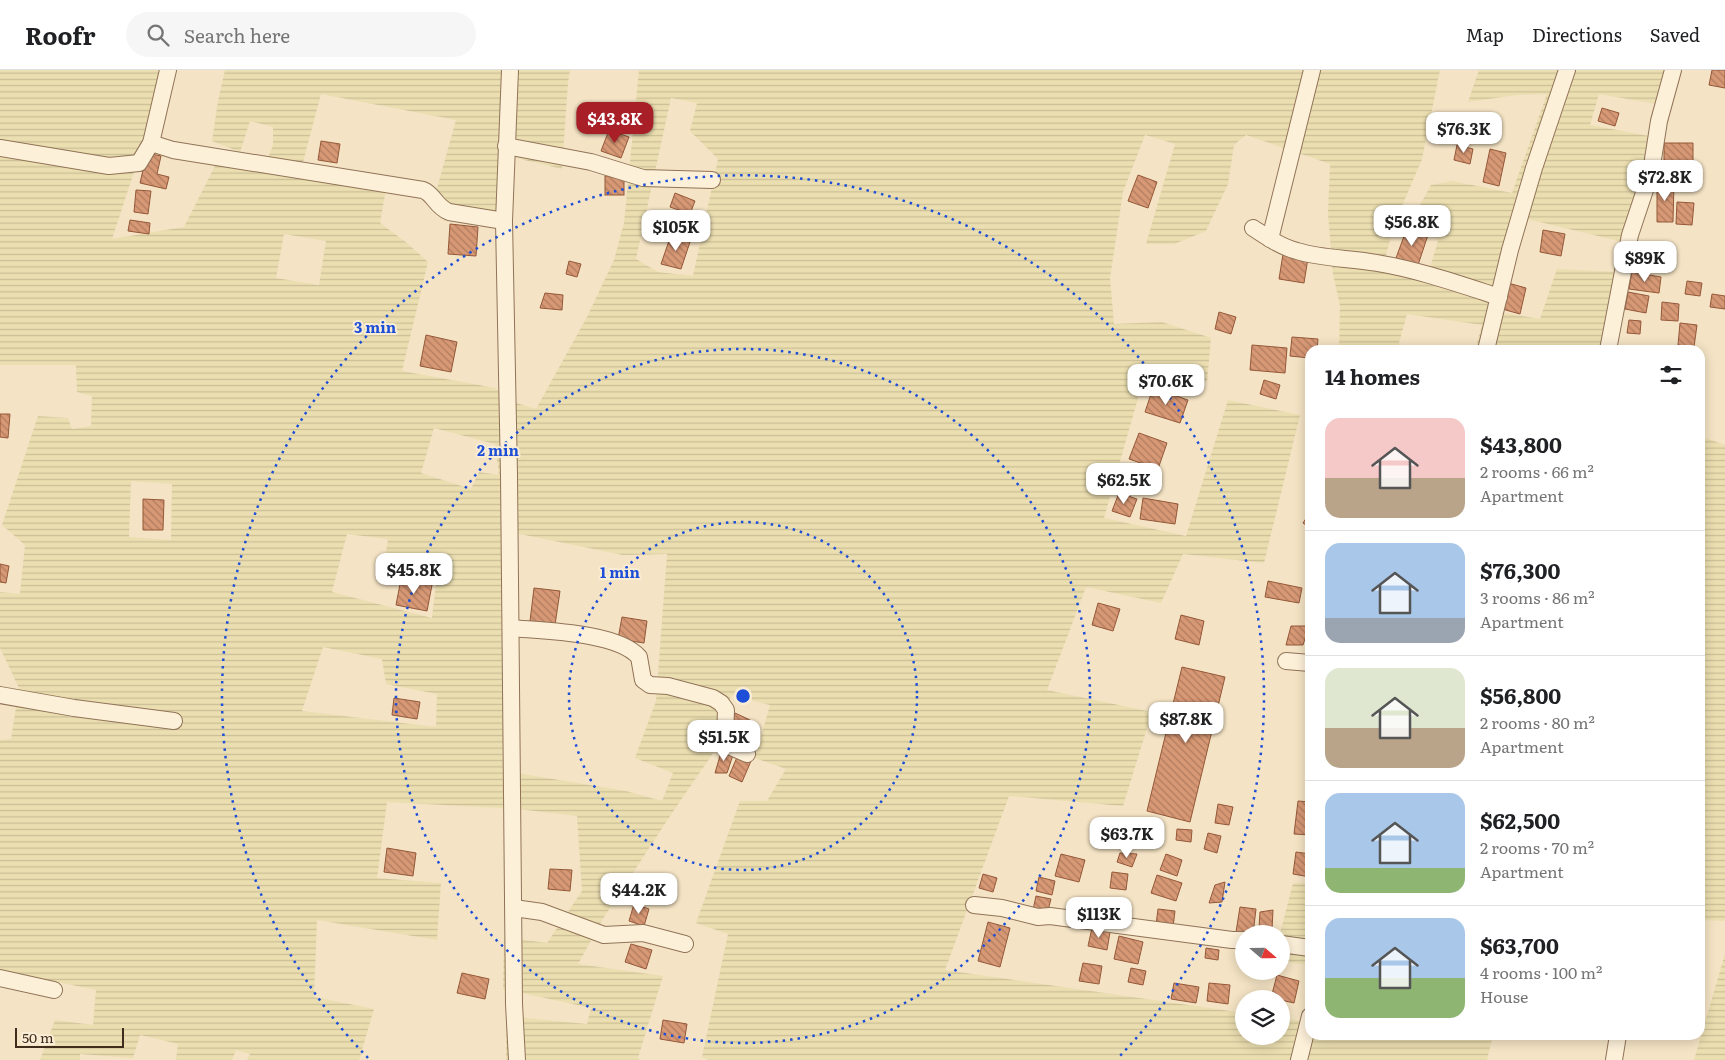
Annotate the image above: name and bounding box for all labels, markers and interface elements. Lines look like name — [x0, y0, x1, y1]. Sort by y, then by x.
search box — [126, 12, 476, 57]
text: Roofr — [25, 17, 96, 52]
icon: search — [144, 21, 172, 49]
text: Search here — [184, 21, 290, 49]
text: Map — [1466, 21, 1504, 48]
text: Directions — [1532, 21, 1622, 48]
text: Saved — [1650, 21, 1700, 48]
pin: $43.8K — [574, 102, 656, 144]
text: $43.8K — [587, 106, 643, 130]
pin: $76.3K — [1423, 112, 1505, 154]
text: $76.3K — [1437, 116, 1491, 140]
pin: $72.8K — [1624, 160, 1706, 202]
text: $72.8K — [1638, 164, 1692, 188]
pin: $56.8K — [1371, 204, 1453, 247]
text: $56.8K — [1385, 209, 1439, 233]
pin: $105K — [641, 210, 711, 252]
text: $105K — [652, 214, 700, 238]
pin: $89K — [1615, 240, 1675, 283]
text: $89K — [1625, 245, 1665, 269]
text: 3 min — [354, 315, 397, 338]
text: 14 homes — [1325, 360, 1420, 391]
icon: filters — [1657, 361, 1685, 389]
pin: $70.6K — [1125, 364, 1207, 406]
text: $70.6K — [1138, 368, 1194, 392]
text: $43,800 — [1480, 428, 1562, 459]
text: 2 min — [477, 438, 520, 461]
icon: home — [1365, 438, 1425, 498]
text: 2 rooms · 66 m² — [1480, 459, 1594, 483]
pin: $62.5K — [1083, 462, 1165, 505]
text: $62.5K — [1097, 467, 1151, 491]
text: Apartment — [1480, 483, 1564, 507]
pin: $45.8K — [373, 552, 455, 595]
text: $76,300 — [1480, 554, 1560, 585]
text: $45.8K — [386, 557, 442, 581]
text: 1 min — [600, 560, 641, 583]
icon: home — [1365, 563, 1425, 623]
text: 3 rooms · 86 m² — [1480, 585, 1595, 609]
text: Apartment — [1480, 609, 1564, 633]
text: $56,800 — [1480, 679, 1561, 710]
centre of rings — [734, 687, 752, 705]
icon: home — [1365, 688, 1425, 748]
pin: $87.8K — [1145, 702, 1227, 744]
text: $87.8K — [1160, 706, 1212, 730]
text: 2 rooms · 80 m² — [1480, 710, 1595, 734]
pin: $51.5K — [683, 720, 765, 762]
text: $51.5K — [698, 724, 750, 748]
text: Apartment — [1480, 734, 1564, 758]
text: $62,500 — [1480, 804, 1560, 835]
icon: home — [1365, 813, 1425, 873]
pin: $63.7K — [1086, 816, 1168, 859]
text: $63.7K — [1100, 821, 1154, 845]
text: 2 rooms · 70 m² — [1480, 835, 1594, 859]
text: Apartment — [1480, 859, 1564, 883]
pin: $44.2K — [598, 872, 680, 915]
text: $44.2K — [611, 877, 667, 901]
pin: $113K — [1064, 896, 1134, 939]
text: $113K — [1077, 901, 1121, 925]
north arrow — [1235, 925, 1290, 980]
map controls — [1235, 925, 1290, 1045]
text: $63,700 — [1480, 929, 1559, 960]
icon: home — [1365, 938, 1425, 998]
text: 4 rooms · 100 m² — [1480, 960, 1602, 984]
text: House — [1480, 984, 1528, 1008]
button: layers — [1235, 990, 1290, 1045]
scale bar — [15, 1025, 124, 1048]
text: 50 m — [22, 1027, 54, 1047]

